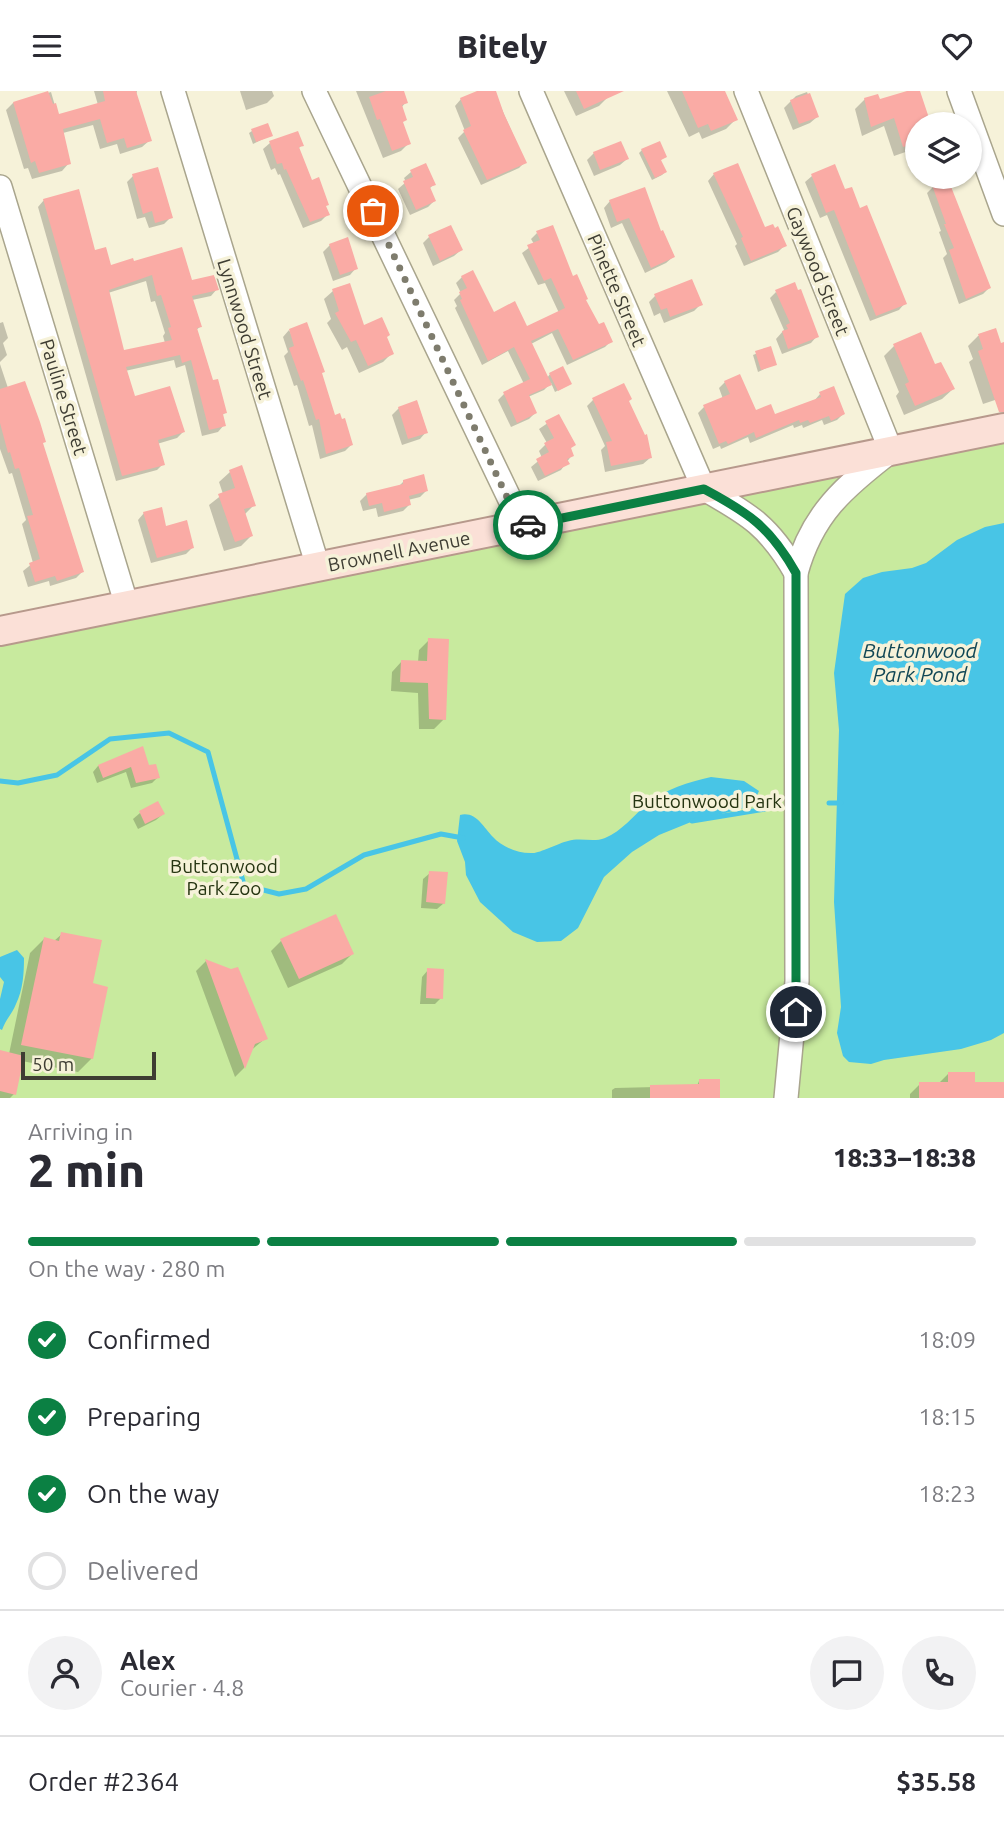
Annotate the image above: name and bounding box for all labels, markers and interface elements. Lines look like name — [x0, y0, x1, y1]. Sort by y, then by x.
icon: menu — [28, 27, 66, 65]
icon: heart — [938, 27, 976, 65]
text: Bitely — [457, 28, 547, 64]
map controls — [905, 112, 982, 189]
button: layers — [905, 112, 982, 189]
pin — [343, 181, 403, 241]
icon: bag — [354, 192, 392, 230]
street label: Gaywood Street — [782, 203, 854, 339]
street label: Pinette Street — [583, 230, 651, 350]
street label: Lynnwood Street — [213, 256, 277, 402]
street label: Pauline Street — [36, 336, 92, 458]
courier — [493, 490, 563, 560]
icon: car — [509, 506, 547, 544]
street label: Brownell Avenue — [326, 526, 472, 576]
water label: Buttonwood Park Pond — [863, 638, 978, 686]
park label: Buttonwood Park — [632, 790, 782, 812]
park label: Buttonwood Park Zoo — [170, 855, 278, 899]
pin — [766, 982, 826, 1042]
icon: home — [777, 993, 815, 1031]
scale bar — [21, 1049, 156, 1081]
text: 50 m — [32, 1053, 74, 1075]
text: Arriving in — [28, 1119, 133, 1144]
text: 18:33–18:38 — [833, 1143, 976, 1172]
text: 2 min — [28, 1144, 145, 1196]
text: On the way · 280 m — [28, 1256, 225, 1281]
icon: check — [28, 1321, 66, 1359]
text: Confirmed — [87, 1325, 211, 1354]
text: 18:09 — [918, 1327, 976, 1352]
icon: check — [28, 1398, 66, 1436]
text: Preparing — [87, 1402, 201, 1431]
text: 18:15 — [918, 1404, 976, 1429]
icon: check — [28, 1475, 66, 1513]
text: On the way — [87, 1479, 219, 1508]
text: 18:23 — [918, 1481, 976, 1506]
text: Delivered — [87, 1556, 199, 1585]
button: person — [28, 1636, 102, 1710]
button: chat — [810, 1636, 884, 1710]
button: phone — [902, 1636, 976, 1710]
text: Alex — [120, 1646, 175, 1675]
text: Courier · 4.8 — [120, 1675, 244, 1700]
text: Order #2364 — [28, 1767, 179, 1796]
text: $35.58 — [896, 1767, 976, 1796]

